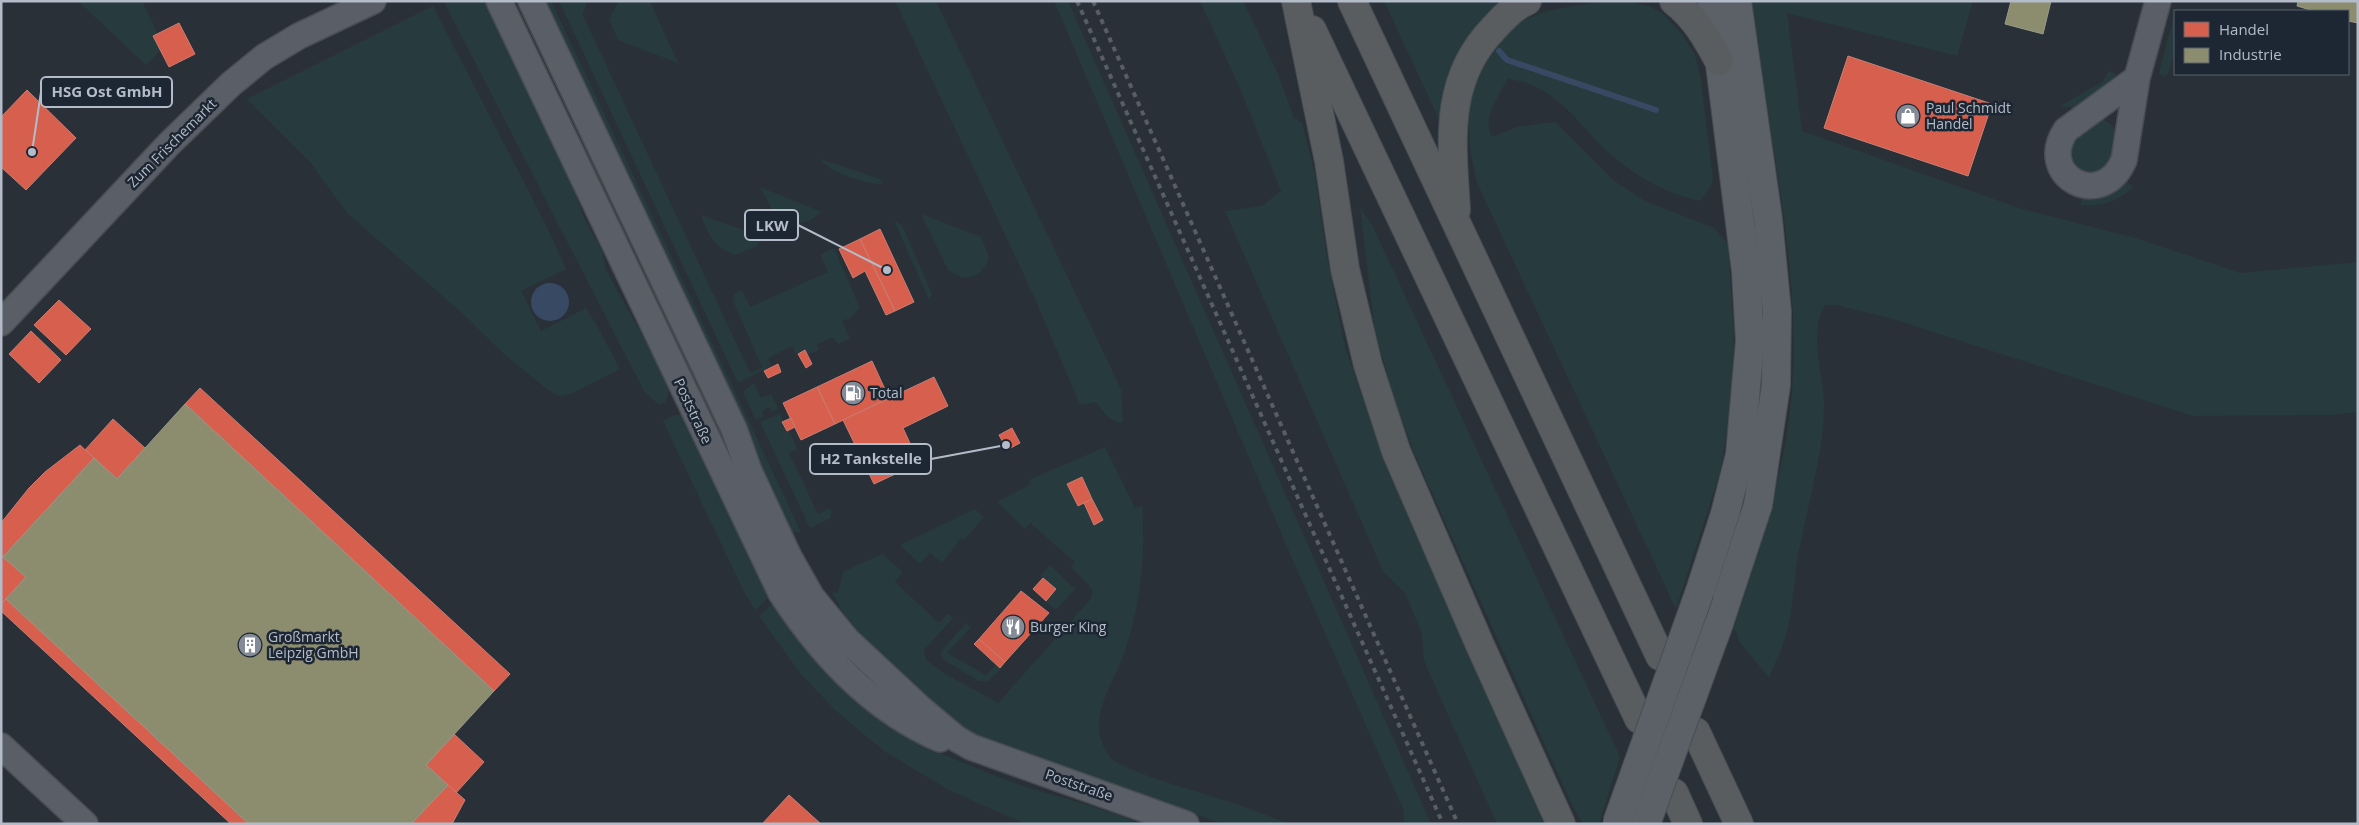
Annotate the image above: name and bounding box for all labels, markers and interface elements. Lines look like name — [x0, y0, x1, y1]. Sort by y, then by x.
legend — [2174, 10, 2349, 75]
text: Handel — [2219, 19, 2269, 39]
text: Industrie — [2219, 44, 2282, 64]
callout: HSG Ost GmbH — [41, 77, 172, 107]
text: HSG Ost GmbH — [52, 81, 162, 101]
street label: Zum Frischemarkt — [123, 94, 220, 191]
place label: Paul Schmidt Handel — [1926, 98, 2011, 133]
shop icon: Paul Schmidt Handel — [1895, 103, 1921, 129]
callout: LKW — [745, 210, 798, 240]
text: LKW — [756, 215, 789, 235]
street label: Poststraße — [670, 375, 717, 447]
fuel station icon: Total — [840, 380, 866, 406]
place label: Total — [870, 383, 902, 402]
callout: H2 Tankstelle — [810, 444, 931, 474]
text: H2 Tankstelle — [820, 448, 922, 468]
restaurant icon: Burger King — [1000, 614, 1026, 640]
place label: Burger King — [1030, 617, 1107, 636]
place label: Großmarkt Leipzig GmbH — [268, 627, 359, 662]
building icon: Großmarkt Leipzig GmbH — [237, 632, 263, 658]
street label: Poststraße — [1043, 764, 1116, 805]

